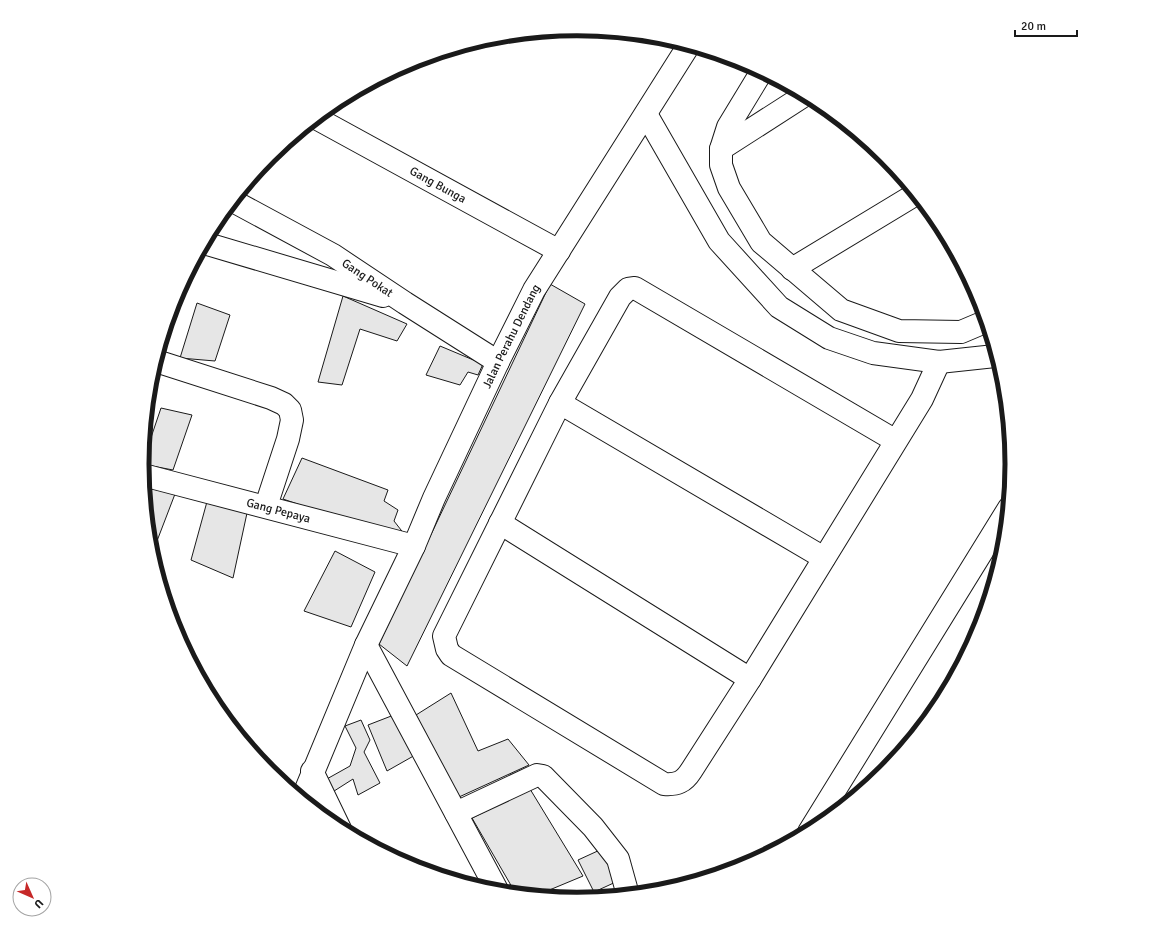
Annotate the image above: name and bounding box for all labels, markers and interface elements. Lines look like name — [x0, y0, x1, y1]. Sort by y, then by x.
scale bar — [1015, 12, 1077, 38]
text: 20 m — [1021, 19, 1046, 34]
street label: Gang Bunga — [407, 163, 469, 206]
street label: Gang Pokat — [339, 256, 396, 300]
street label: Jalan Perahu Dendang — [479, 281, 543, 391]
street label: Gang Pepaya — [245, 495, 312, 526]
north arrow — [12, 877, 52, 917]
text: U — [31, 896, 46, 911]

